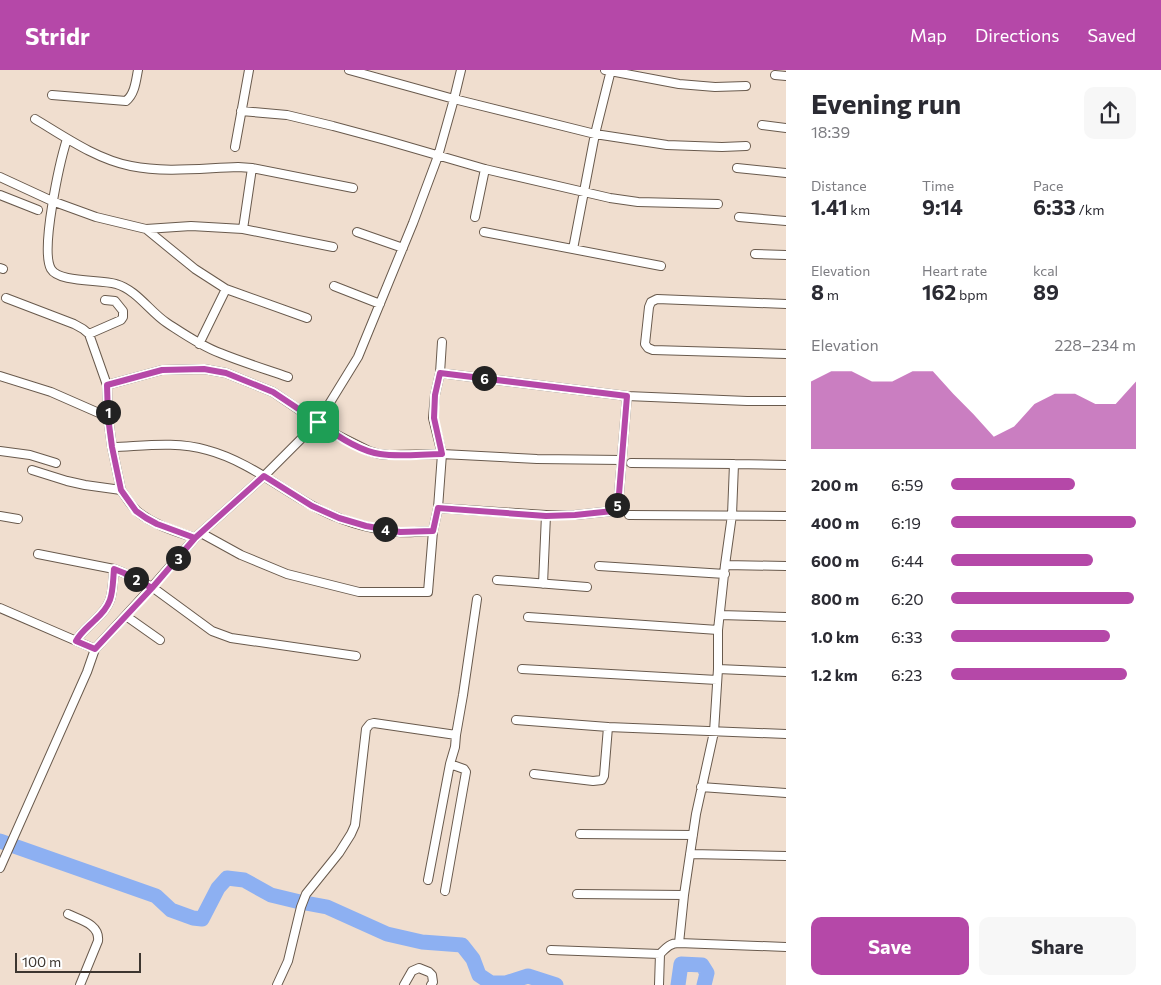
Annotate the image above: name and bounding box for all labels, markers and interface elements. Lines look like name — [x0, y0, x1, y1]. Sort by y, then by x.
text: Stridr — [25, 21, 90, 50]
text: Map — [910, 24, 947, 46]
text: Directions — [975, 24, 1059, 46]
text: Saved — [1087, 24, 1136, 46]
text: Evening run — [811, 86, 961, 120]
button: share — [1084, 87, 1136, 139]
text: 18:39 — [811, 122, 850, 141]
text: Distance — [811, 177, 867, 194]
text: Time — [922, 177, 954, 194]
text: Pace — [1033, 177, 1063, 194]
text: 1.41 — [811, 194, 848, 219]
text: 9:14 — [922, 194, 963, 219]
text: 6:33 — [1033, 194, 1076, 219]
text: km — [848, 201, 870, 218]
text: /km — [1076, 201, 1105, 218]
text: Elevation — [811, 262, 870, 279]
text: Heart rate — [922, 262, 987, 279]
text: kcal — [1033, 262, 1058, 279]
text: 8 — [811, 279, 824, 304]
text: 162 — [922, 279, 956, 304]
text: 89 — [1033, 279, 1059, 304]
text: m — [824, 286, 839, 303]
text: bpm — [956, 286, 988, 303]
text: Elevation — [811, 335, 879, 354]
text: 228–234 m — [1055, 335, 1136, 354]
pin: 6 — [472, 366, 496, 390]
text: 6 — [480, 370, 489, 387]
pin: 1 — [96, 400, 120, 424]
pin — [297, 401, 339, 443]
text: 1 — [105, 404, 112, 421]
icon: arrive — [304, 408, 332, 436]
text: 200 m — [811, 475, 858, 494]
text: 6:59 — [891, 475, 923, 494]
pin: 5 — [604, 492, 630, 518]
text: 5 — [613, 497, 622, 514]
text: 400 m — [811, 513, 859, 532]
text: 6:19 — [891, 513, 921, 532]
pin: 4 — [372, 516, 398, 542]
text: 4 — [381, 521, 390, 538]
pin: 3 — [166, 546, 190, 570]
text: 3 — [174, 550, 183, 567]
text: 600 m — [811, 551, 859, 570]
text: 6:44 — [891, 551, 924, 570]
pin: 2 — [124, 566, 148, 592]
text: 2 — [133, 571, 140, 588]
text: 800 m — [811, 589, 859, 608]
text: 6:20 — [891, 589, 924, 608]
text: 1.0 km — [811, 627, 859, 646]
text: 6:33 — [891, 627, 923, 646]
text: 1.2 km — [811, 665, 858, 684]
text: 6:23 — [891, 665, 923, 684]
button: Save — [811, 917, 969, 975]
button: Share — [979, 917, 1136, 975]
scale bar — [15, 950, 141, 973]
text: 100 m — [22, 953, 61, 970]

